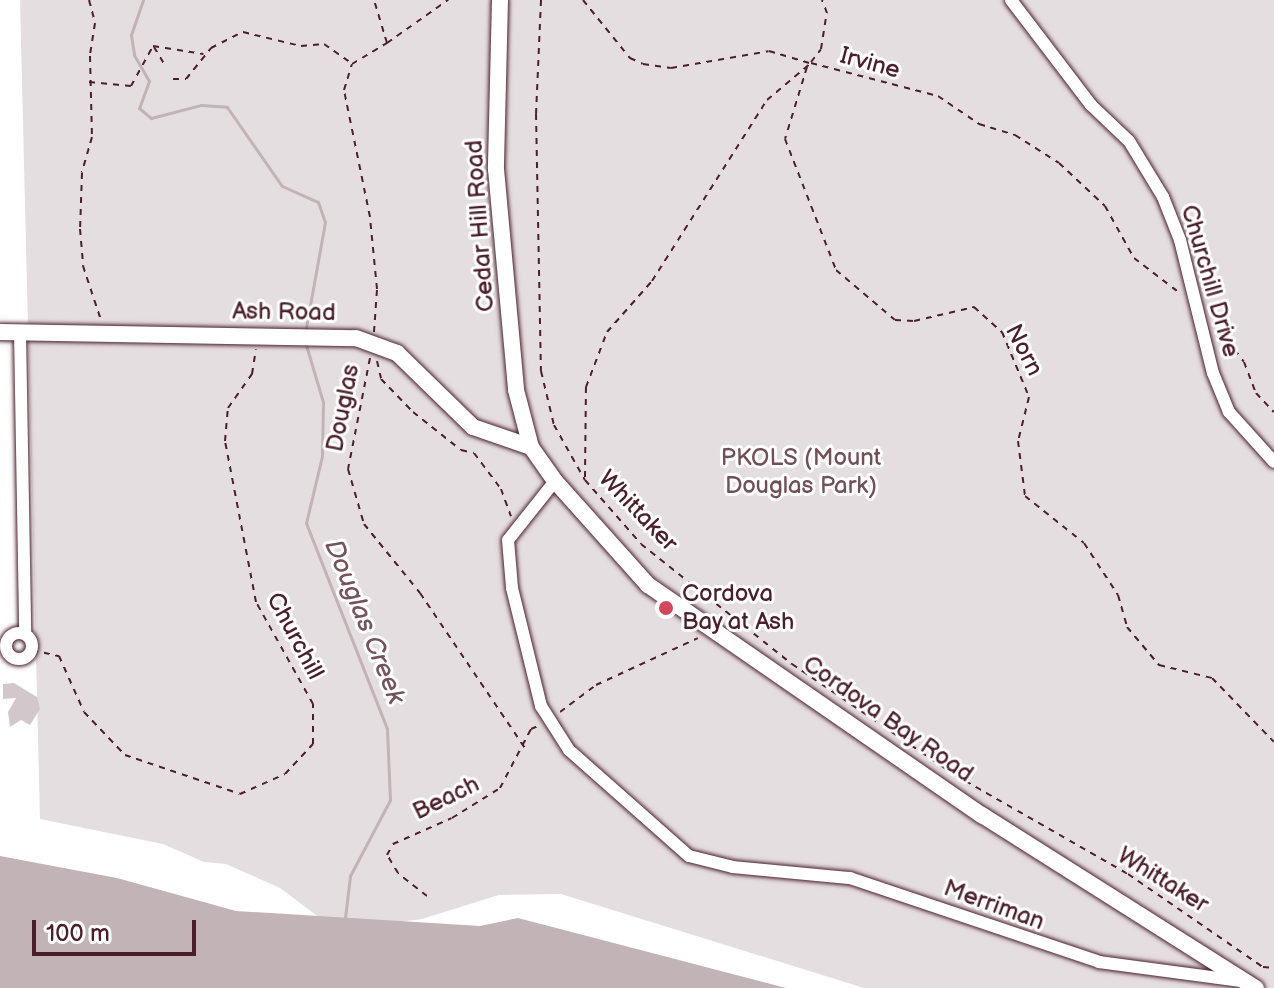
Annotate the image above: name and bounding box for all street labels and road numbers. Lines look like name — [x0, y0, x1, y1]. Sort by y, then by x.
street label: Irvine — [837, 41, 903, 85]
street label: Cedar Hill Road — [460, 139, 500, 313]
street label: Churchill Drive — [1175, 202, 1245, 360]
street label: Ash Road — [232, 297, 336, 327]
street label: Norn — [999, 319, 1049, 381]
street label: Douglas — [320, 362, 366, 454]
street label: Whittaker — [592, 464, 684, 558]
street label: Churchill — [260, 588, 330, 684]
street label: Cordova Bay Road — [797, 649, 979, 789]
street label: Beach — [408, 770, 484, 826]
street label: Whittaker — [1112, 841, 1214, 919]
street label: Merriman — [940, 874, 1048, 936]

